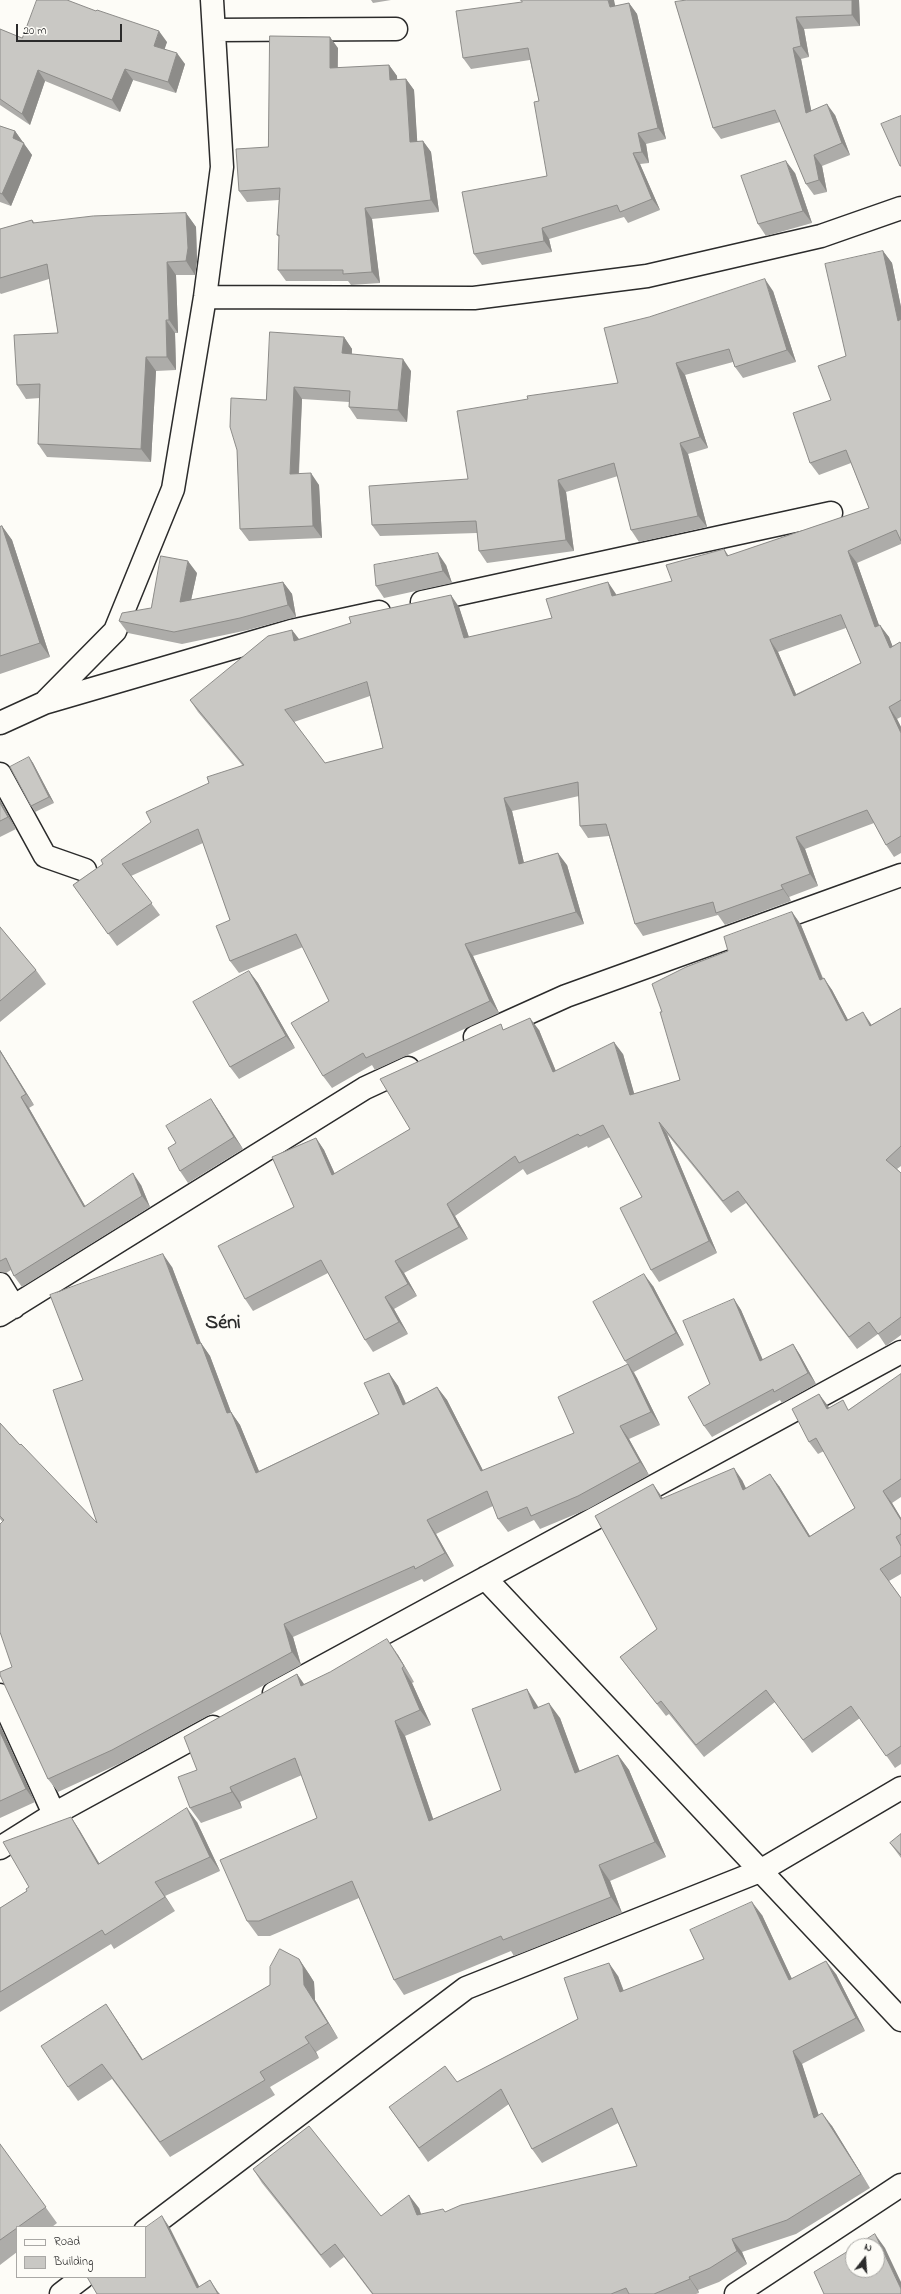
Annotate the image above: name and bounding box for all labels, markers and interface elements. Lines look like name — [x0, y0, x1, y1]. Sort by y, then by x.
scale bar — [18, 16, 124, 42]
text: 20 m — [23, 22, 46, 40]
district label: Séni — [205, 1313, 241, 1337]
legend — [16, 2226, 146, 2278]
text: Road — [54, 2233, 80, 2251]
north arrow — [845, 2238, 885, 2278]
text: N — [862, 2239, 874, 2256]
text: Building — [54, 2253, 93, 2271]

